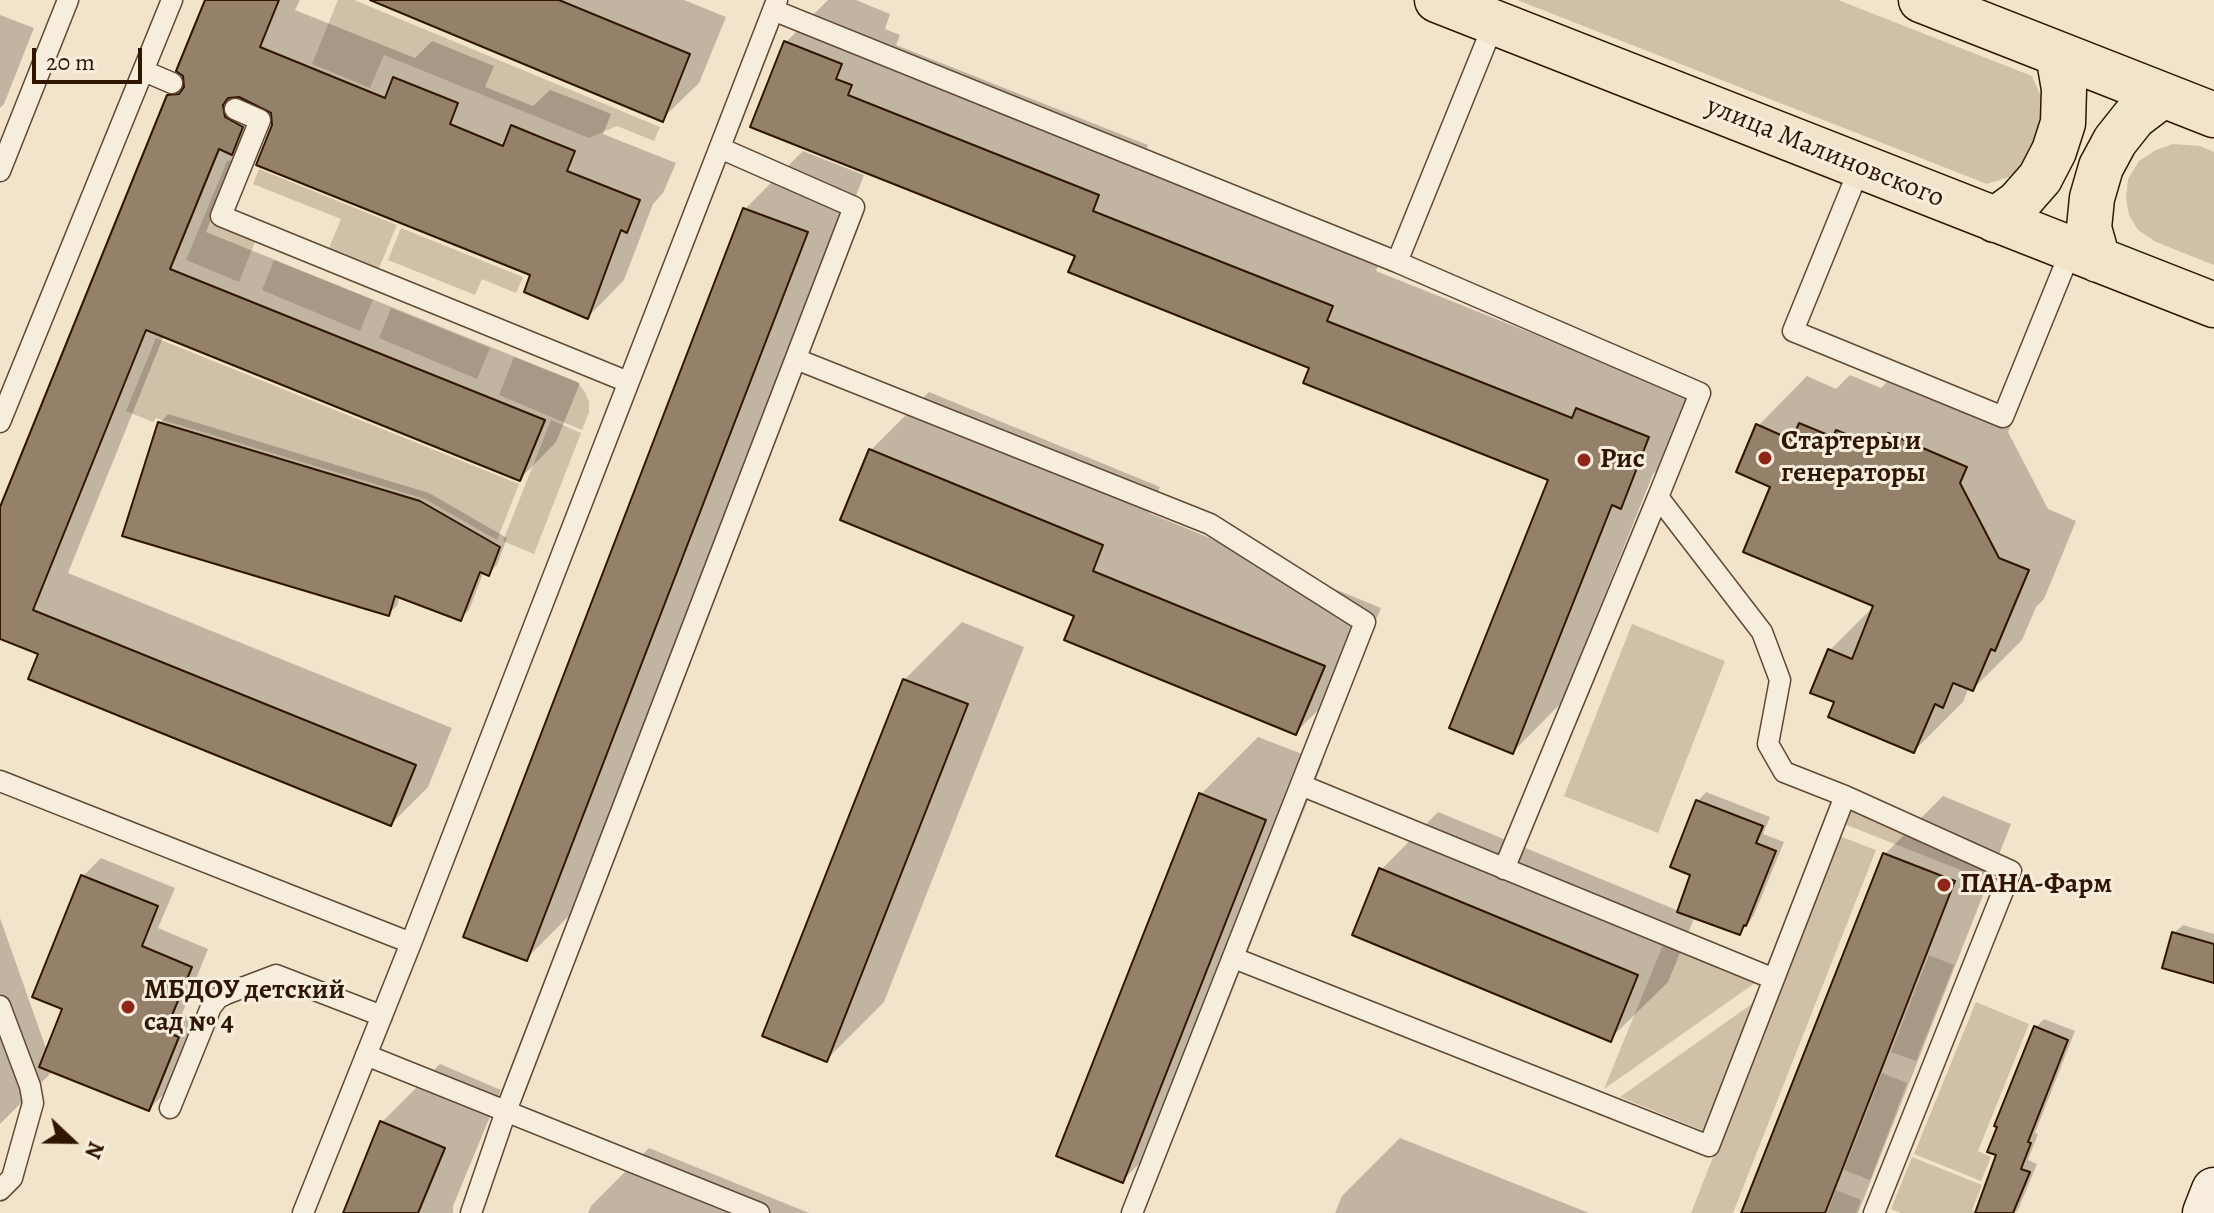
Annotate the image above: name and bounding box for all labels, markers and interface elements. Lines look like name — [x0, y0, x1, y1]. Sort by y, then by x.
scale bar — [36, 32, 146, 82]
text: 20 m — [46, 46, 95, 78]
street label: улица Малиновского — [1701, 90, 1949, 216]
place label: Стартеры и генераторы — [1781, 425, 1926, 491]
place label: Рис — [1600, 443, 1645, 477]
marker: Стартеры и генераторы — [1756, 449, 1774, 467]
marker: Рис — [1575, 451, 1593, 469]
place label: ПАНА-Фарм — [1960, 868, 2112, 902]
marker: ПАНА-Фарм — [1935, 876, 1953, 894]
place label: МБДОУ детский сад № 4 — [144, 974, 345, 1040]
marker: МБДОУ детский сад № 4 — [119, 998, 137, 1016]
north arrow — [32, 1101, 112, 1181]
text: N — [77, 1137, 111, 1163]

